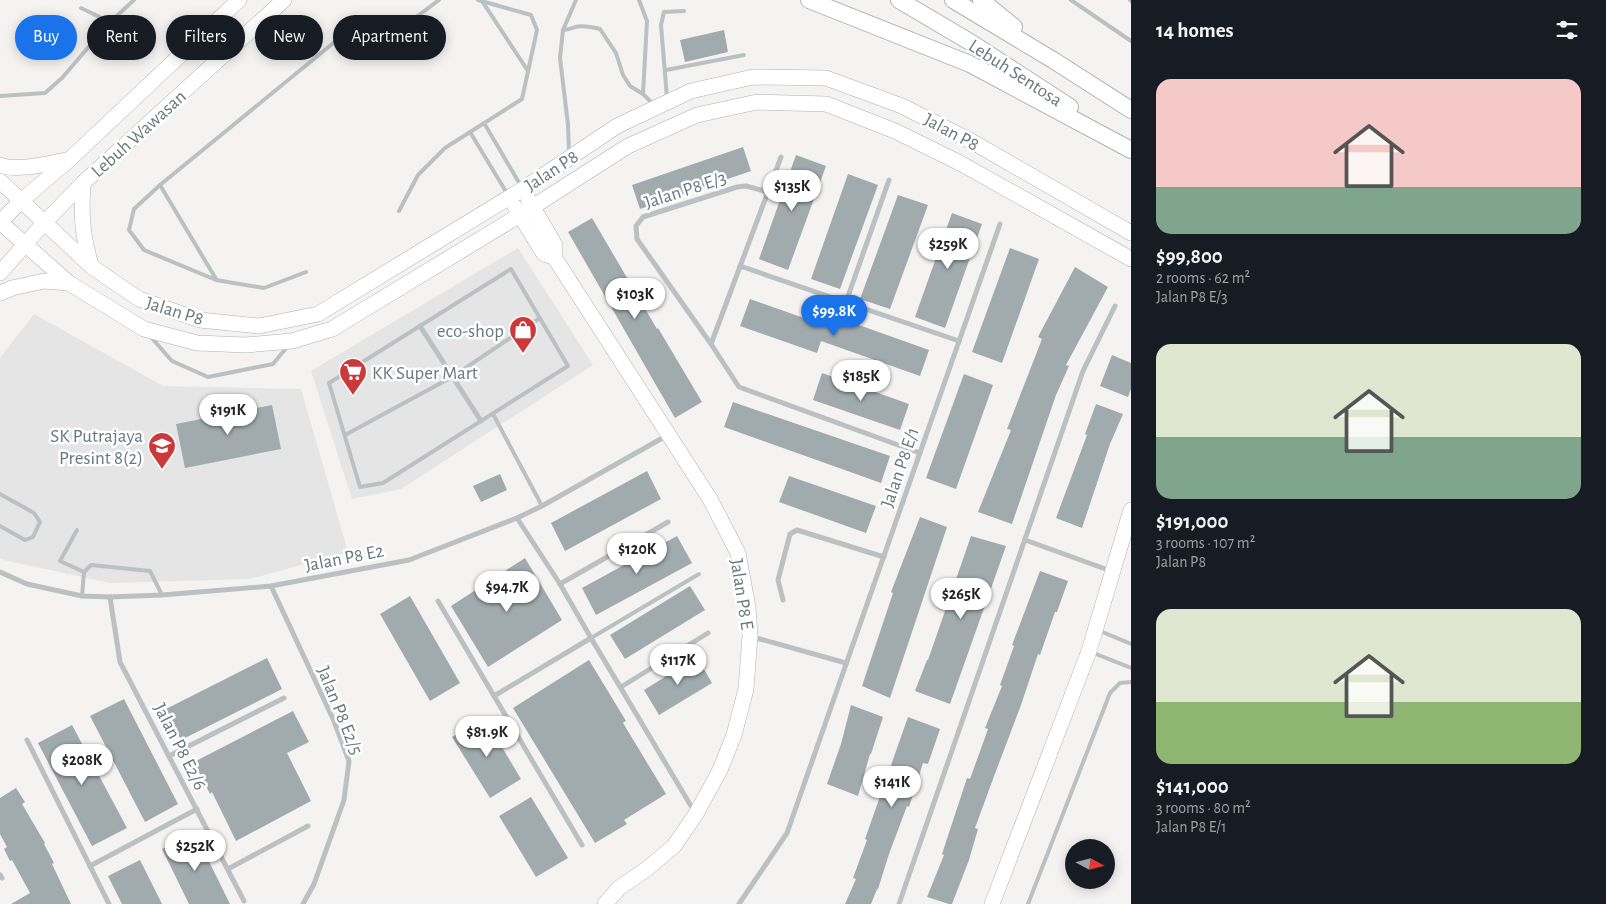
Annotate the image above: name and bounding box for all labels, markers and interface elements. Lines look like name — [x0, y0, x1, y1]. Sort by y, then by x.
chip: Buy — [15, 15, 77, 60]
chip: Rent — [87, 15, 156, 60]
chip: Filters — [166, 15, 245, 60]
chip: New — [255, 15, 323, 60]
chip: Apartment — [333, 15, 446, 60]
icon: filters — [1553, 16, 1581, 44]
text: 14 homes — [1156, 20, 1234, 41]
street label: Lebuh Sentosa — [965, 36, 1065, 110]
street label: Lebuh Wawasan — [88, 87, 190, 181]
street label: Jalan P8 — [921, 110, 982, 155]
icon: home — [1324, 111, 1414, 201]
street label: Jalan P8 — [522, 147, 582, 195]
street label: Jalan P8 E/3 — [642, 168, 729, 213]
pin: $135K — [757, 170, 827, 212]
text: $135K — [774, 178, 810, 194]
pin: $259K — [913, 228, 983, 270]
text: $259K — [929, 236, 967, 252]
text: $99,800 — [1156, 246, 1223, 267]
text: 2 rooms · 62 m² — [1156, 270, 1250, 286]
pin: $103K — [600, 278, 670, 320]
text: $103K — [616, 286, 654, 302]
text: Jalan P8 E/3 — [1156, 289, 1228, 305]
street label: Jalan P8 — [143, 294, 206, 329]
pin: $99.8K — [793, 294, 875, 337]
text: $99.8K — [812, 303, 856, 319]
shop icon: eco-shop — [508, 315, 538, 354]
place label: eco-shop — [437, 322, 504, 341]
supermarket icon: KK Super Mart — [338, 357, 368, 396]
pin: $185K — [826, 360, 896, 402]
place label: KK Super Mart — [372, 364, 478, 383]
text: $185K — [842, 368, 880, 384]
icon: home — [1324, 376, 1414, 466]
pin: $191K — [193, 394, 263, 436]
text: $191K — [210, 402, 246, 418]
street label: Jalan P8 E/1 — [878, 425, 923, 510]
place label: SK Putrajaya Presint 8(2) — [50, 427, 143, 468]
school or university icon: SK Putrajaya Presint 8(2) — [147, 431, 177, 470]
text: $191,000 — [1156, 511, 1228, 532]
pin: $120K — [602, 532, 672, 575]
text: 3 rooms · 107 m² — [1156, 535, 1255, 551]
street label: Jalan P8 E2 — [303, 541, 386, 575]
text: $120K — [618, 541, 656, 557]
text: Jalan P8 — [1156, 554, 1206, 570]
street label: Jalan P8 E — [727, 557, 757, 631]
pin: $94.7K — [466, 570, 548, 613]
pin: $265K — [926, 578, 996, 620]
text: $94.7K — [486, 579, 528, 595]
text: $265K — [942, 586, 980, 602]
icon: home — [1324, 641, 1414, 731]
pin: $117K — [643, 644, 713, 686]
text: $117K — [661, 652, 695, 668]
street label: Jalan P8 E2/5 — [313, 664, 366, 758]
street label: Jalan P8 E2/6 — [150, 700, 210, 793]
pin: $81.9K — [446, 716, 528, 758]
text: $81.9K — [466, 724, 508, 740]
pin: $208K — [47, 744, 117, 786]
text: $208K — [62, 752, 102, 768]
pin: $141K — [857, 766, 927, 808]
text: $141K — [874, 774, 910, 790]
text: $141,000 — [1156, 776, 1229, 797]
text: 3 rooms · 80 m² — [1156, 800, 1251, 816]
text: Jalan P8 E/1 — [1156, 819, 1226, 835]
pin: $252K — [160, 830, 230, 872]
text: $252K — [176, 838, 214, 854]
north arrow — [1065, 839, 1115, 889]
map controls — [1065, 839, 1115, 889]

